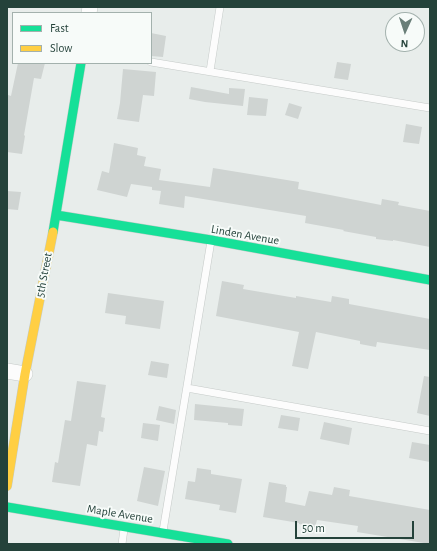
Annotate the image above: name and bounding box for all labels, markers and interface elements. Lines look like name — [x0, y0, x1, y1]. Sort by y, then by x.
legend — [12, 12, 152, 64]
north arrow — [385, 12, 425, 52]
text: Fast — [50, 22, 69, 34]
text: N — [400, 38, 409, 49]
text: Slow — [50, 42, 72, 54]
street label: Linden Avenue — [210, 222, 280, 248]
street label: 5th Street — [33, 251, 55, 299]
street label: Maple Avenue — [86, 502, 154, 526]
scale bar — [297, 513, 416, 539]
text: 50 m — [302, 522, 325, 534]

